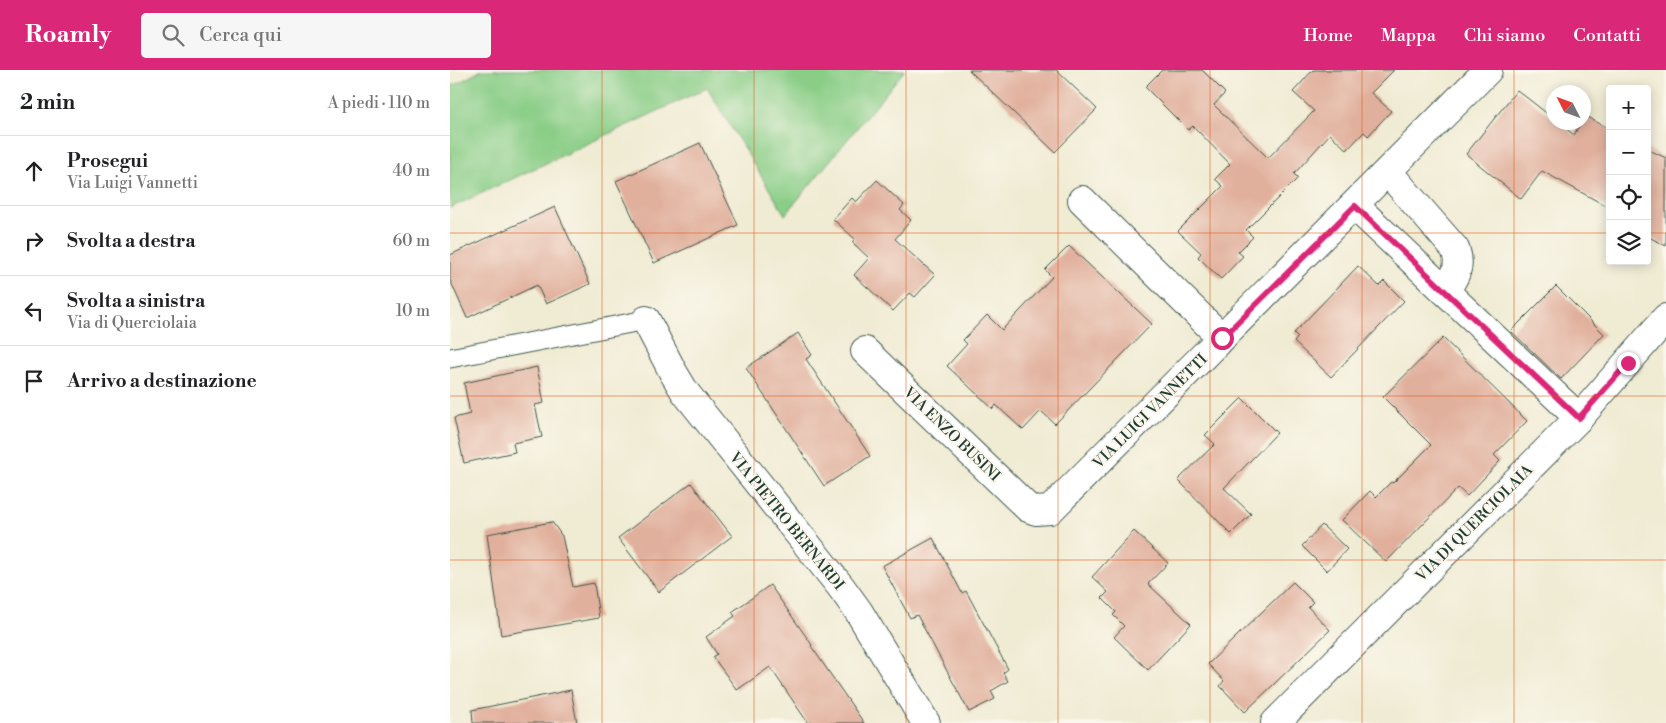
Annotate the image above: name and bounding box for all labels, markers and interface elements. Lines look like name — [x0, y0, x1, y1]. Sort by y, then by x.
search box — [141, 13, 491, 58]
text: Roamly — [25, 20, 111, 50]
icon: search — [159, 21, 187, 49]
text: Cerca qui — [199, 23, 282, 47]
text: Home — [1303, 24, 1353, 47]
text: Mappa — [1381, 24, 1436, 47]
text: Chi siamo — [1464, 24, 1545, 47]
text: Contatti — [1573, 24, 1641, 47]
north arrow — [1546, 85, 1591, 130]
map controls — [1606, 85, 1651, 265]
button: + — [1606, 85, 1651, 130]
text: 2 min — [20, 90, 75, 116]
text: A piedi · 110 m — [328, 93, 430, 113]
button: − — [1606, 130, 1651, 175]
text: Prosegui — [67, 149, 148, 173]
icon: ahead — [20, 157, 48, 185]
text: 40 m — [393, 161, 430, 181]
text: Via Luigi Vannetti — [67, 173, 198, 193]
button: locate — [1606, 175, 1651, 220]
button: layers — [1606, 220, 1651, 265]
icon: right — [20, 227, 48, 255]
text: Svolta a destra — [67, 229, 195, 253]
text: 60 m — [392, 231, 430, 251]
text: Svolta a sinistra — [67, 289, 205, 313]
icon: left — [20, 297, 48, 325]
text: 10 m — [396, 301, 430, 321]
text: Via di Querciolaia — [67, 313, 197, 333]
route start — [1211, 327, 1234, 350]
street label: VIA LUIGI VANNETTI — [1088, 350, 1212, 473]
route end — [1617, 352, 1640, 375]
icon: arrive — [20, 367, 48, 395]
text: Arrivo a destinazione — [67, 369, 257, 393]
street label: VIA ENZO BUSINI — [898, 383, 1004, 486]
street label: VIA PIETRO BERNARDI — [725, 448, 848, 594]
street label: VIA DI QUERCIOLAIA — [1411, 460, 1537, 586]

